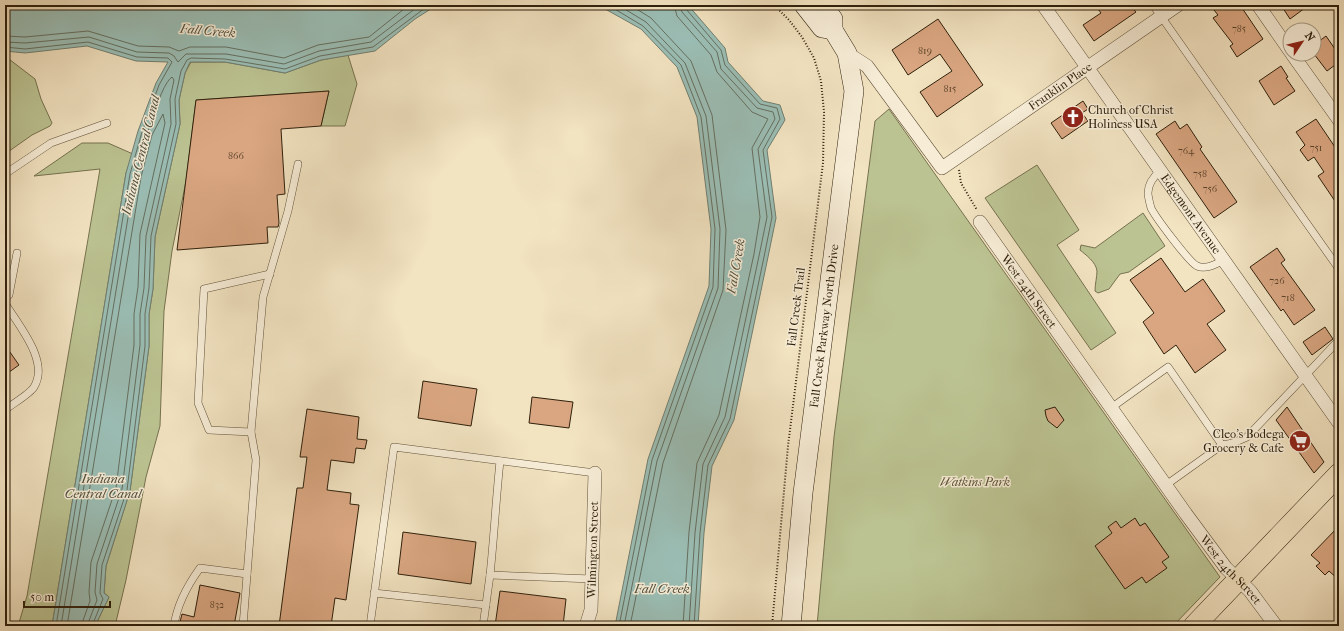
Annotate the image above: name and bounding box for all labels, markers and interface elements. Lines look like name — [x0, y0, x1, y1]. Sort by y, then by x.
water label: Fall Creek — [179, 21, 236, 40]
north arrow — [1282, 22, 1322, 62]
house number: 785 — [1232, 23, 1246, 35]
text: N — [1302, 29, 1318, 44]
house number: 819 — [918, 45, 932, 57]
street label: Franklin Place — [1026, 60, 1095, 113]
house number: 815 — [944, 83, 956, 95]
water label: Indiana Central Canal — [118, 92, 163, 218]
place label: Church of Christ Holiness USA — [1088, 103, 1174, 131]
church icon: Church of Christ Holiness USA — [1060, 104, 1086, 130]
house number: 751 — [1310, 142, 1322, 154]
house number: 764 — [1178, 145, 1195, 157]
house number: 866 — [228, 150, 245, 162]
house number: 758 — [1193, 168, 1207, 180]
street label: Edgemont Avenue — [1158, 171, 1224, 257]
house number: 756 — [1203, 183, 1218, 195]
water label: Fall Creek — [723, 237, 748, 296]
street label: Fall Creek Parkway North Drive — [807, 243, 842, 409]
street label: West 24th Street — [998, 251, 1060, 332]
street label: Fall Creek Trail — [784, 266, 808, 347]
house number: 726 — [1269, 275, 1285, 287]
house number: 718 — [1281, 292, 1295, 304]
place label: Cleo's Bodega Grocery & Cafe — [1203, 427, 1284, 455]
supermarket icon: Cleo's Bodega Grocery & Cafe — [1287, 428, 1313, 454]
water label: Indiana Central Canal — [65, 471, 143, 501]
park label: Watkins Park — [940, 475, 1010, 489]
street label: Wilmington Street — [584, 500, 601, 600]
street label: West 24th Street — [1197, 532, 1265, 607]
water label: Fall Creek — [633, 581, 690, 596]
scale bar — [24, 583, 110, 609]
text: 50 m — [30, 590, 54, 604]
house number: 832 — [210, 599, 224, 611]

